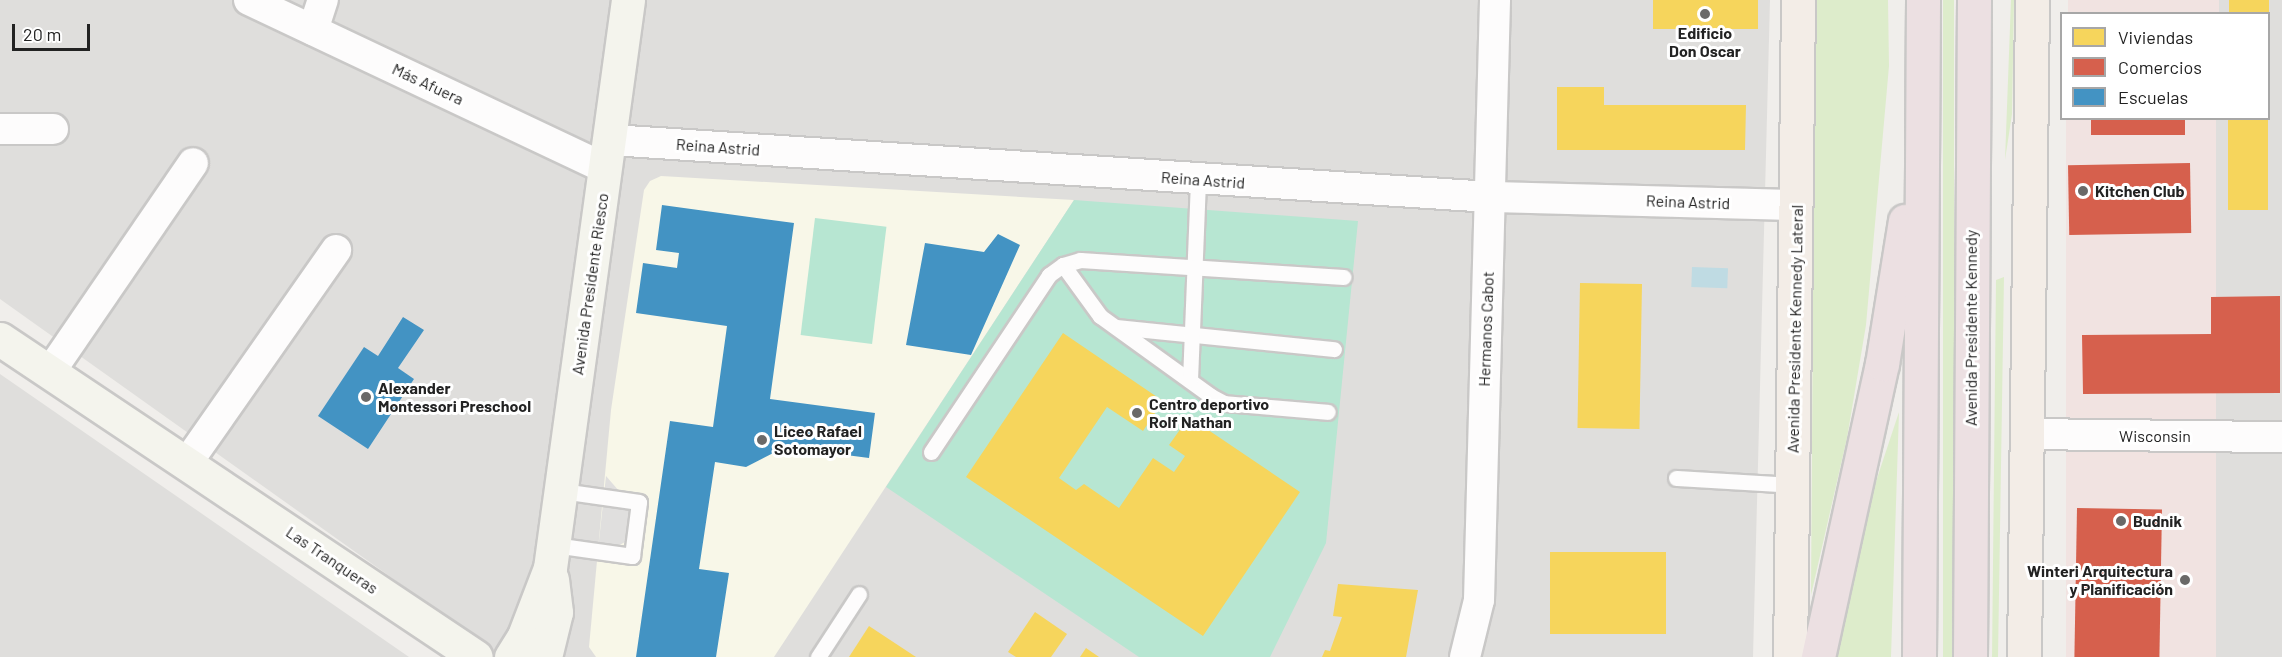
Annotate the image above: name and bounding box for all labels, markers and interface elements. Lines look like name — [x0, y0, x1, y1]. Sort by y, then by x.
marker: Edificio Don Oscar — [1698, 7, 1712, 21]
scale bar — [15, 12, 93, 50]
legend — [2060, 12, 2270, 120]
text: 20 m — [23, 23, 61, 45]
place label: Edificio Don Oscar — [1669, 23, 1741, 61]
text: Viviendas — [2118, 26, 2193, 48]
text: Comercios — [2118, 56, 2202, 78]
street label: Más Afuera — [389, 59, 467, 109]
text: Escuelas — [2118, 86, 2188, 108]
street label: Reina Astrid — [675, 134, 761, 160]
street label: Reina Astrid — [1160, 167, 1246, 193]
place label: Kitchen Club — [2095, 181, 2184, 201]
marker: Kitchen Club — [2076, 184, 2090, 198]
street label: Reina Astrid — [1646, 191, 1730, 213]
street label: Avenida Presidente Riesco — [568, 192, 612, 376]
street label: Avenida Presidente Kennedy Lateral — [1783, 205, 1807, 453]
street label: Avenida Presidente Kennedy — [1961, 230, 1981, 426]
street label: Hermanos Cabot — [1474, 271, 1498, 387]
place label: Alexander Montessori Preschool — [378, 378, 531, 416]
marker: Alexander Montessori Preschool — [359, 390, 373, 404]
place label: Centro deportivo Rolf Nathan — [1149, 394, 1269, 432]
marker: Centro deportivo Rolf Nathan — [1130, 406, 1144, 420]
place label: Liceo Rafael Sotomayor — [774, 421, 862, 459]
street label: Wisconsin — [2119, 426, 2191, 446]
marker: Liceo Rafael Sotomayor — [755, 433, 769, 447]
place label: Budnik — [2133, 511, 2182, 531]
marker: Budnik — [2114, 514, 2128, 528]
street label: Las Tranqueras — [282, 522, 382, 598]
place label: Winteri Arquitectura y Planificación — [2027, 561, 2173, 599]
marker: Winteri Arquitectura y Planificación — [2178, 573, 2192, 587]

